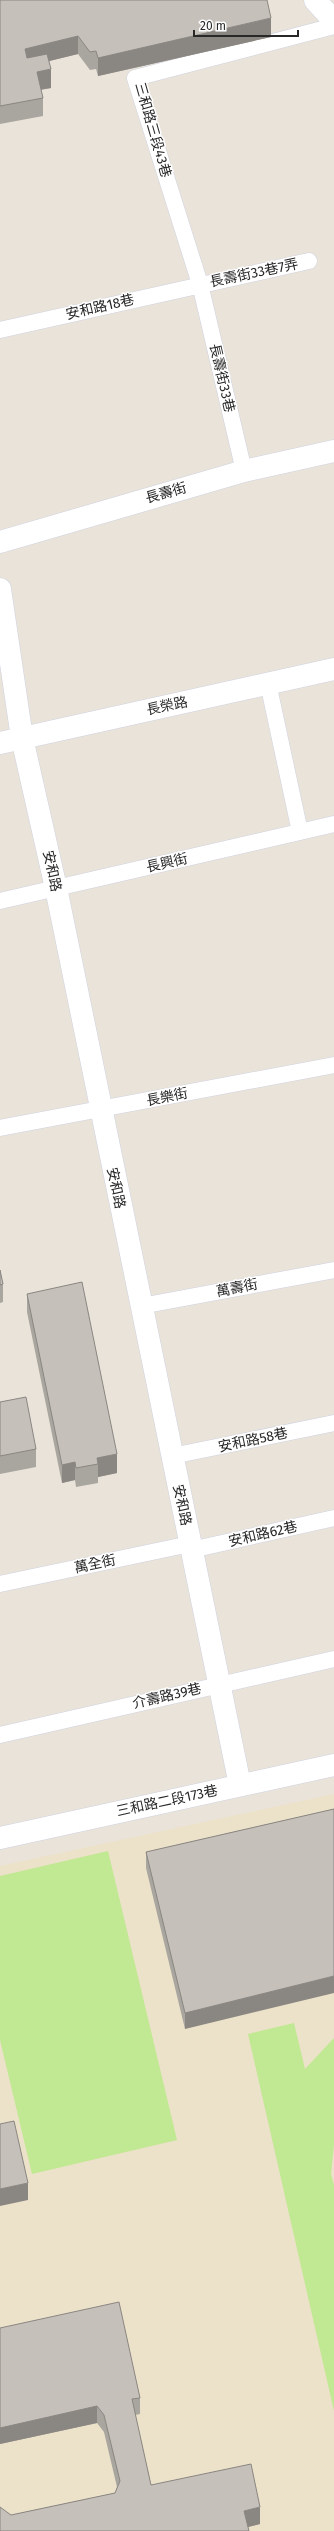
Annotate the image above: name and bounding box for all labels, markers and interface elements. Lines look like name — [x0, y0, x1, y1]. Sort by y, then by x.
scale bar — [194, 12, 298, 38]
text: 20 m — [200, 19, 226, 33]
street label: 三和路三段43巷 — [131, 80, 175, 180]
street label: 長壽街33巷7弄 — [208, 255, 300, 291]
street label: 安和路18巷 — [64, 291, 136, 323]
street label: 長壽街33巷 — [206, 342, 238, 414]
street label: 長壽街 — [143, 479, 189, 507]
street label: 長榮路 — [145, 693, 189, 719]
street label: 安和路 — [39, 849, 65, 893]
street label: 長興街 — [145, 850, 189, 876]
street label: 長樂街 — [145, 1085, 189, 1109]
street label: 安和路 — [103, 1166, 129, 1210]
street label: 萬壽街 — [215, 1276, 259, 1300]
street label: 安和路58巷 — [217, 1424, 289, 1456]
street label: 安和路 — [169, 1483, 195, 1527]
street label: 安和路62巷 — [227, 1518, 299, 1550]
street label: 萬全街 — [73, 1551, 117, 1577]
street label: 介壽路39巷 — [131, 1680, 203, 1712]
street label: 三和路二段173巷 — [115, 1782, 219, 1820]

